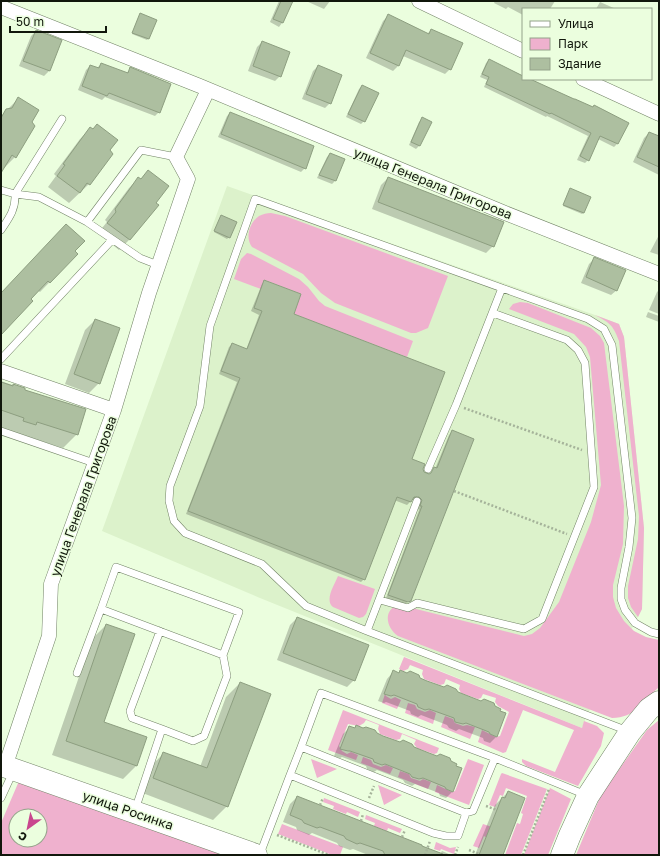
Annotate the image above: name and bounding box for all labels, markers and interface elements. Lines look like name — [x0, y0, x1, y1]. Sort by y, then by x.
scale bar — [10, 8, 106, 34]
legend — [522, 8, 652, 80]
text: 50 m — [16, 14, 44, 29]
text: Улица — [558, 16, 594, 31]
text: Парк — [558, 36, 588, 51]
text: Здание — [558, 56, 601, 71]
street label: улица Генерала Григорова — [351, 144, 515, 222]
street label: улица Генерала Григорова — [46, 414, 120, 578]
street label: улица Росинка — [80, 787, 176, 833]
north arrow — [8, 808, 48, 848]
text: С — [15, 829, 29, 844]

